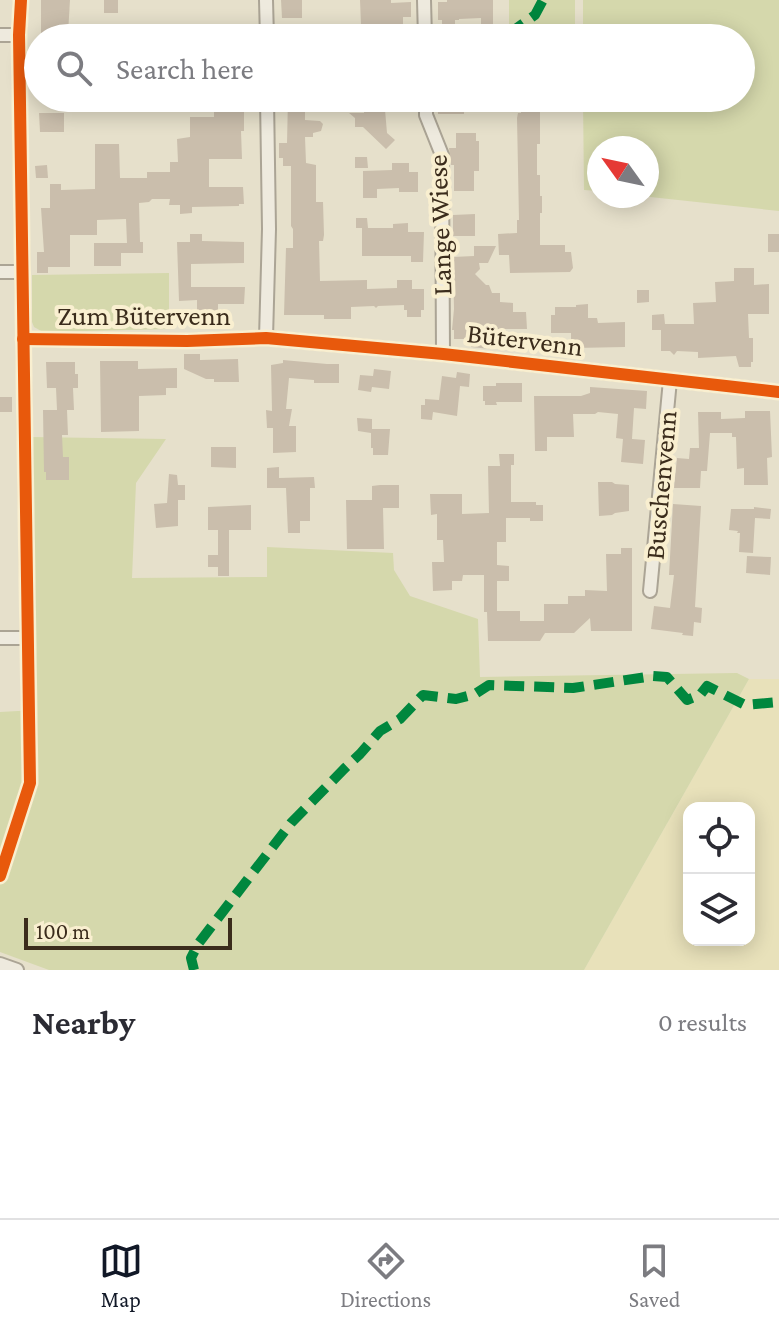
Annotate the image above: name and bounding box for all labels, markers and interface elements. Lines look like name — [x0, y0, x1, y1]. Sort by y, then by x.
search box — [24, 24, 755, 112]
icon: search — [52, 46, 96, 90]
text: Search here — [116, 52, 254, 85]
north arrow — [587, 136, 659, 208]
street label: Lange Wiese — [422, 154, 457, 296]
street label: Zum Bütervenn — [57, 300, 231, 331]
street label: Bütervenn — [465, 317, 585, 362]
street label: Buschenvenn — [639, 409, 682, 561]
map controls — [683, 802, 755, 946]
button: locate — [683, 802, 755, 874]
button: layers — [683, 874, 755, 946]
scale bar — [24, 914, 232, 950]
text: 100 m — [36, 919, 90, 944]
text: Nearby — [32, 1004, 135, 1041]
text: 0 results — [658, 1008, 747, 1037]
tab: Map — [99, 1239, 143, 1312]
tab: Directions — [340, 1239, 431, 1312]
tab: Saved — [629, 1239, 680, 1312]

